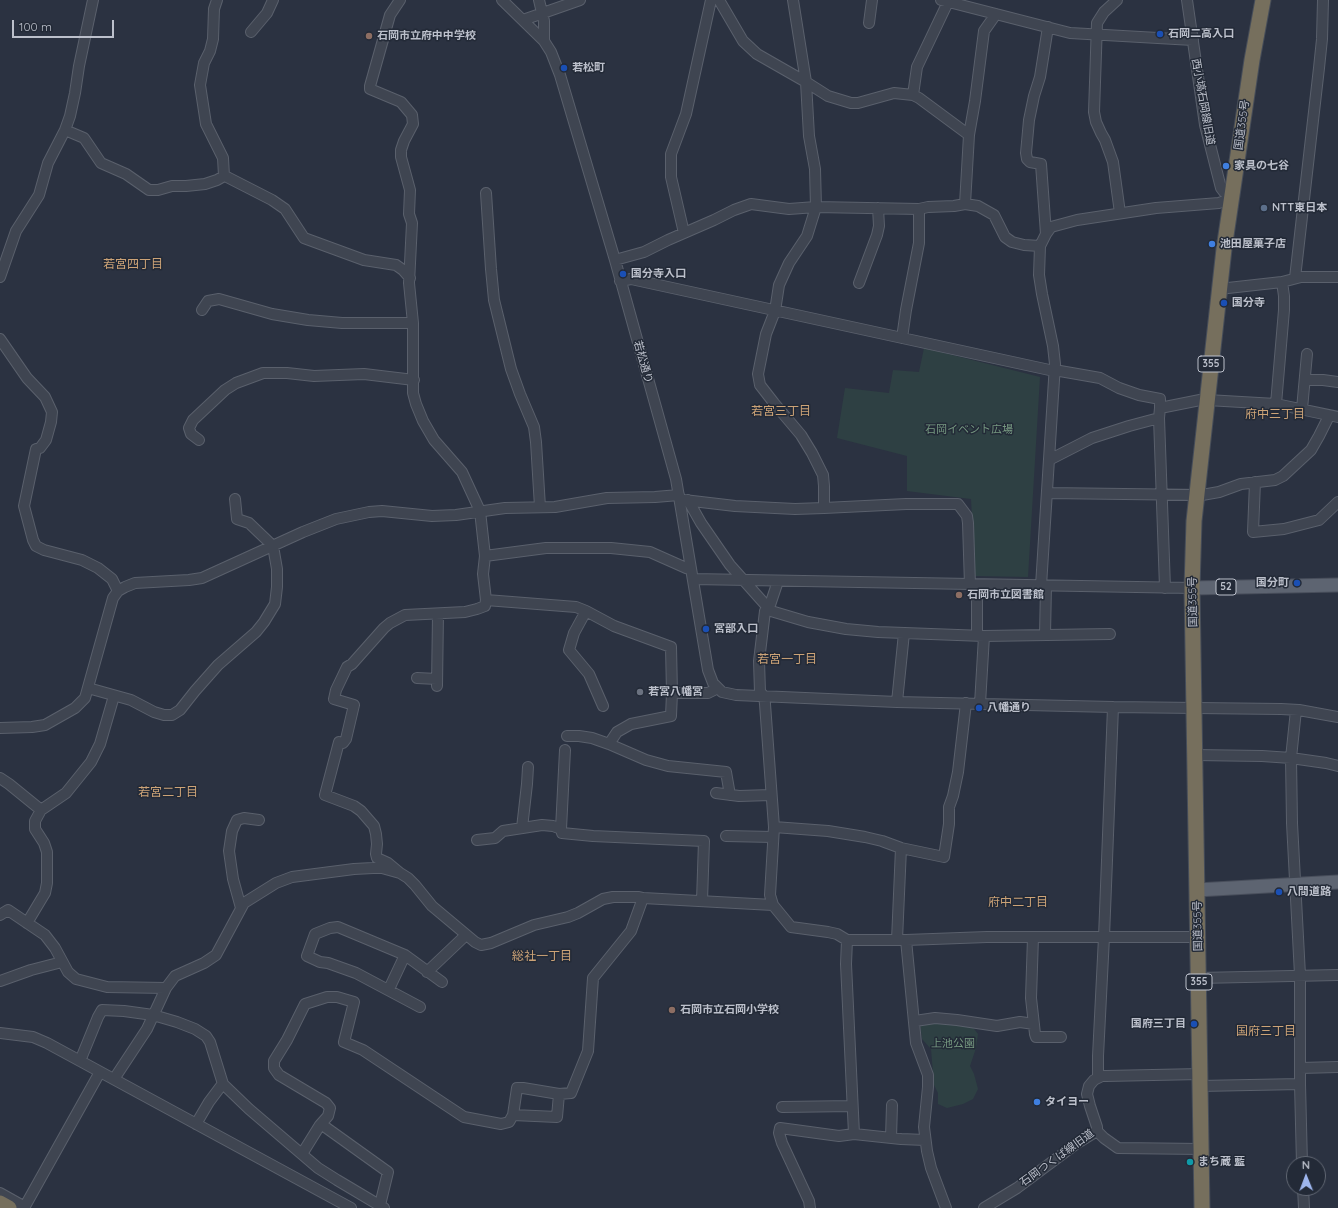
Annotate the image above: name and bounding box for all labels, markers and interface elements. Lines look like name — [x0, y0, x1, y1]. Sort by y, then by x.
scale bar — [14, 12, 116, 38]
text: 100 m — [19, 19, 52, 34]
place label: 石岡二高入口 — [1168, 27, 1234, 41]
place label: 石岡市立府中中学校 — [377, 29, 476, 43]
marker: 石岡二高入口 — [1155, 29, 1165, 39]
marker: 石岡市立府中中学校 — [364, 31, 374, 41]
street label: 西小塙石岡線旧道 — [1189, 58, 1217, 146]
place label: 若松町 — [572, 61, 605, 75]
marker: 若松町 — [559, 63, 569, 73]
street label: 国道355号 — [1232, 99, 1252, 151]
place label: 家具の七谷 — [1234, 159, 1289, 173]
marker: 家具の七谷 — [1221, 161, 1231, 171]
place label: NTT東日本 — [1272, 201, 1327, 215]
marker: NTT東日本 — [1259, 203, 1269, 213]
place label: 池田屋菓子店 — [1220, 237, 1286, 251]
marker: 池田屋菓子店 — [1207, 239, 1217, 249]
district label: 若宮四丁目 — [103, 257, 163, 271]
place label: 国分寺入口 — [631, 267, 686, 281]
marker: 国分寺入口 — [618, 269, 628, 279]
place label: 国分寺 — [1232, 296, 1265, 310]
marker: 国分寺 — [1219, 298, 1229, 308]
street label: 若松通り — [631, 339, 655, 385]
road number: 355 — [1198, 356, 1224, 372]
district label: 若宮三丁目 — [751, 404, 811, 418]
district label: 府中三丁目 — [1245, 407, 1305, 421]
park label: 石岡イベント広場 — [925, 423, 1013, 437]
place label: 国分町 — [1256, 576, 1289, 590]
street label: 国道355号 — [1186, 577, 1200, 627]
marker: 国分町 — [1292, 578, 1302, 588]
road number: 52 — [1216, 579, 1236, 595]
place label: 石岡市立図書館 — [967, 588, 1044, 602]
marker: 石岡市立図書館 — [954, 590, 964, 600]
place label: 宮部入口 — [714, 622, 758, 636]
marker: 宮部入口 — [701, 624, 711, 634]
district label: 若宮一丁目 — [757, 652, 817, 666]
place label: 若宮八幡宮 — [648, 685, 703, 699]
marker: 若宮八幡宮 — [635, 687, 645, 697]
place label: 八幡通り — [987, 701, 1031, 715]
marker: 八幡通り — [974, 703, 984, 713]
district label: 若宮二丁目 — [138, 785, 198, 799]
place label: 八間道路 — [1287, 885, 1331, 899]
marker: 八間道路 — [1274, 887, 1284, 897]
district label: 府中二丁目 — [988, 895, 1048, 909]
street label: 国道355号 — [1191, 901, 1205, 951]
district label: 総社一丁目 — [512, 949, 572, 963]
road number: 355 — [1186, 974, 1212, 990]
place label: 石岡市立石岡小学校 — [680, 1003, 779, 1017]
marker: 石岡市立石岡小学校 — [667, 1005, 677, 1015]
place label: 国府三丁目 — [1131, 1017, 1186, 1031]
marker: 国府三丁目 — [1189, 1019, 1199, 1029]
district label: 国府三丁目 — [1236, 1024, 1296, 1038]
park label: 上池公園 — [931, 1037, 975, 1051]
place label: タイヨー — [1045, 1095, 1089, 1109]
marker: タイヨー — [1032, 1097, 1042, 1107]
street label: 石岡つくば線旧道 — [1018, 1127, 1096, 1189]
place label: まち蔵 藍 — [1198, 1155, 1245, 1169]
north arrow — [1286, 1156, 1326, 1196]
marker: まち蔵 藍 — [1185, 1157, 1195, 1167]
text: N — [1302, 1158, 1310, 1172]

